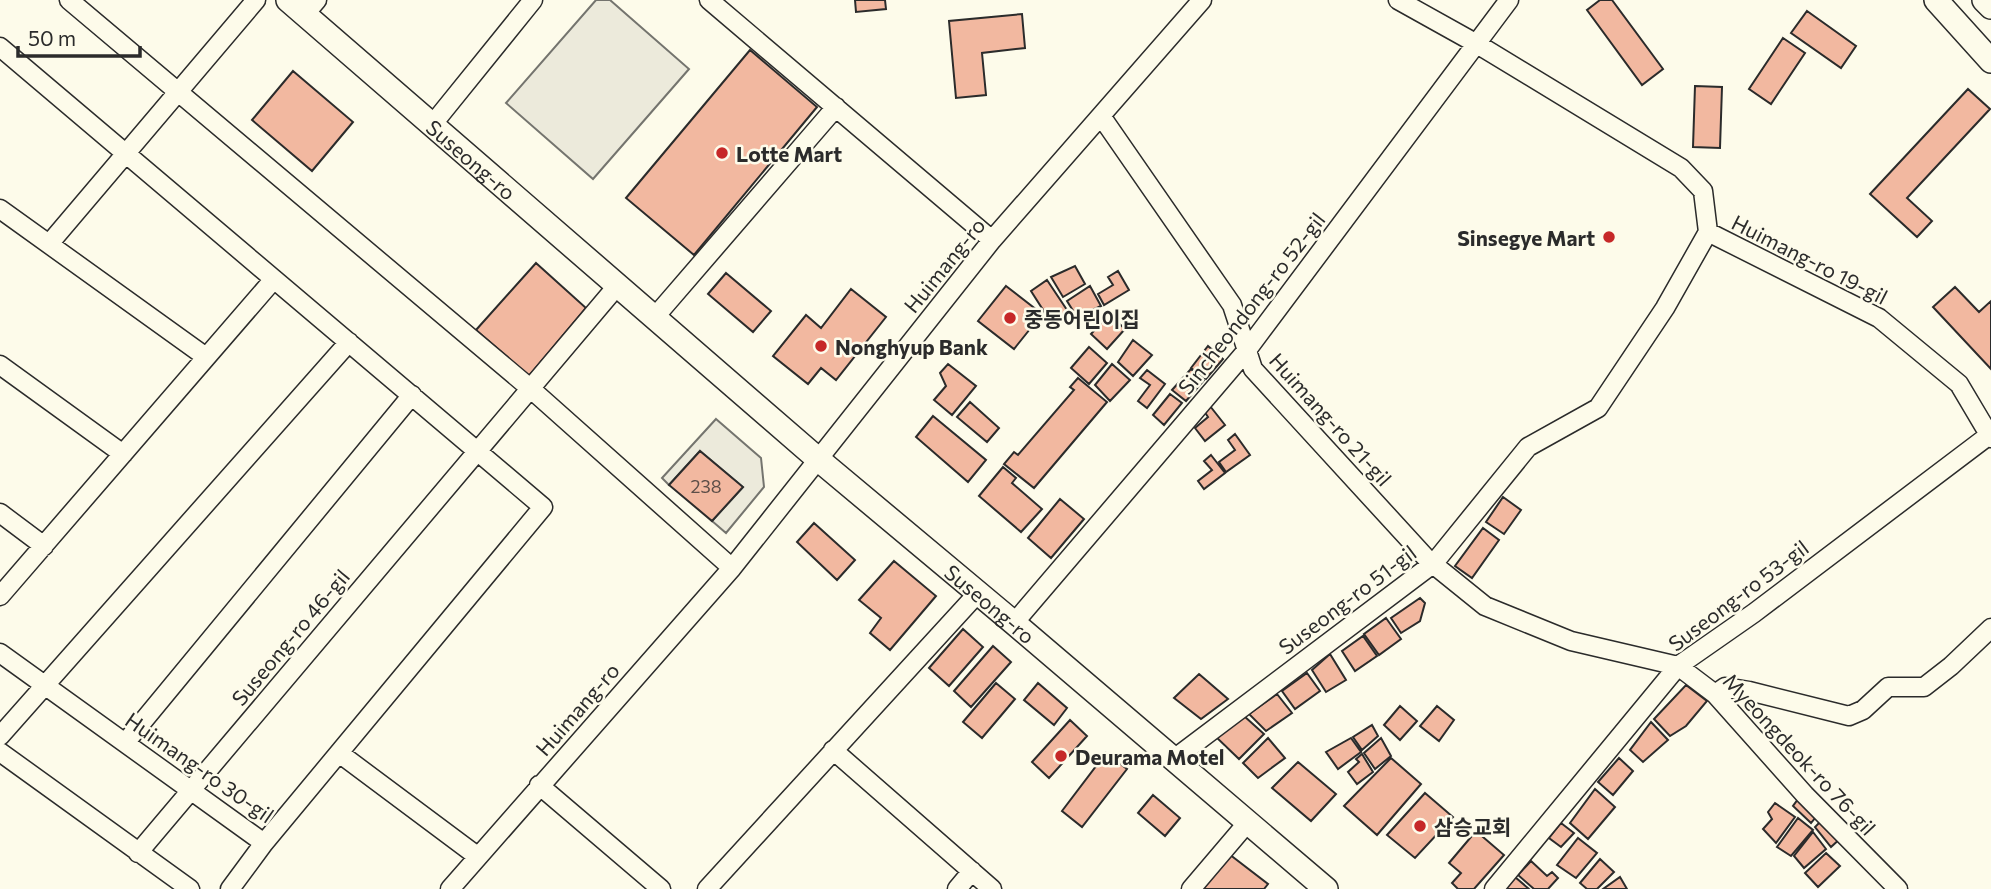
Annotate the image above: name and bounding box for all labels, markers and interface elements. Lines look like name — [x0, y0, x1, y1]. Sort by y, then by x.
scale bar — [18, 14, 140, 58]
text: 50 m — [28, 25, 76, 50]
street label: Suseong-ro — [422, 114, 521, 204]
place label: Lotte Mart — [736, 141, 842, 166]
marker: Lotte Mart — [714, 145, 730, 161]
street label: Sincheondong-ro 52-gil — [1172, 207, 1330, 399]
street label: Huimang-ro 19-gil — [1728, 209, 1892, 309]
street label: Huimang-ro — [898, 213, 990, 317]
place label: Sinsegye Mart — [1457, 225, 1595, 250]
marker: Sinsegye Mart — [1601, 229, 1617, 245]
place label: 중동어린이집 — [1024, 306, 1140, 331]
marker: 중동어린이집 — [1002, 310, 1018, 326]
place label: Nonghyup Bank — [835, 334, 988, 359]
marker: Nonghyup Bank — [813, 338, 829, 354]
street label: Huimang-ro 21-gil — [1265, 347, 1397, 491]
house number: 238 — [690, 475, 722, 497]
street label: Suseong-ro 53-gil — [1663, 534, 1813, 656]
street label: Suseong-ro 51-gil — [1273, 539, 1421, 659]
street label: Suseong-ro — [940, 559, 1041, 648]
street label: Suseong-ro 46-gil — [226, 564, 354, 710]
street label: Huimang-ro — [530, 658, 624, 760]
street label: Myeongdeok-ro 76-gil — [1719, 668, 1881, 840]
street label: Huimang-ro 30-gil — [121, 706, 279, 828]
place label: Deurama Motel — [1075, 744, 1225, 769]
marker: Deurama Motel — [1053, 748, 1069, 764]
place label: 삼승교회 — [1434, 814, 1511, 839]
marker: 삼승교회 — [1412, 818, 1428, 834]

